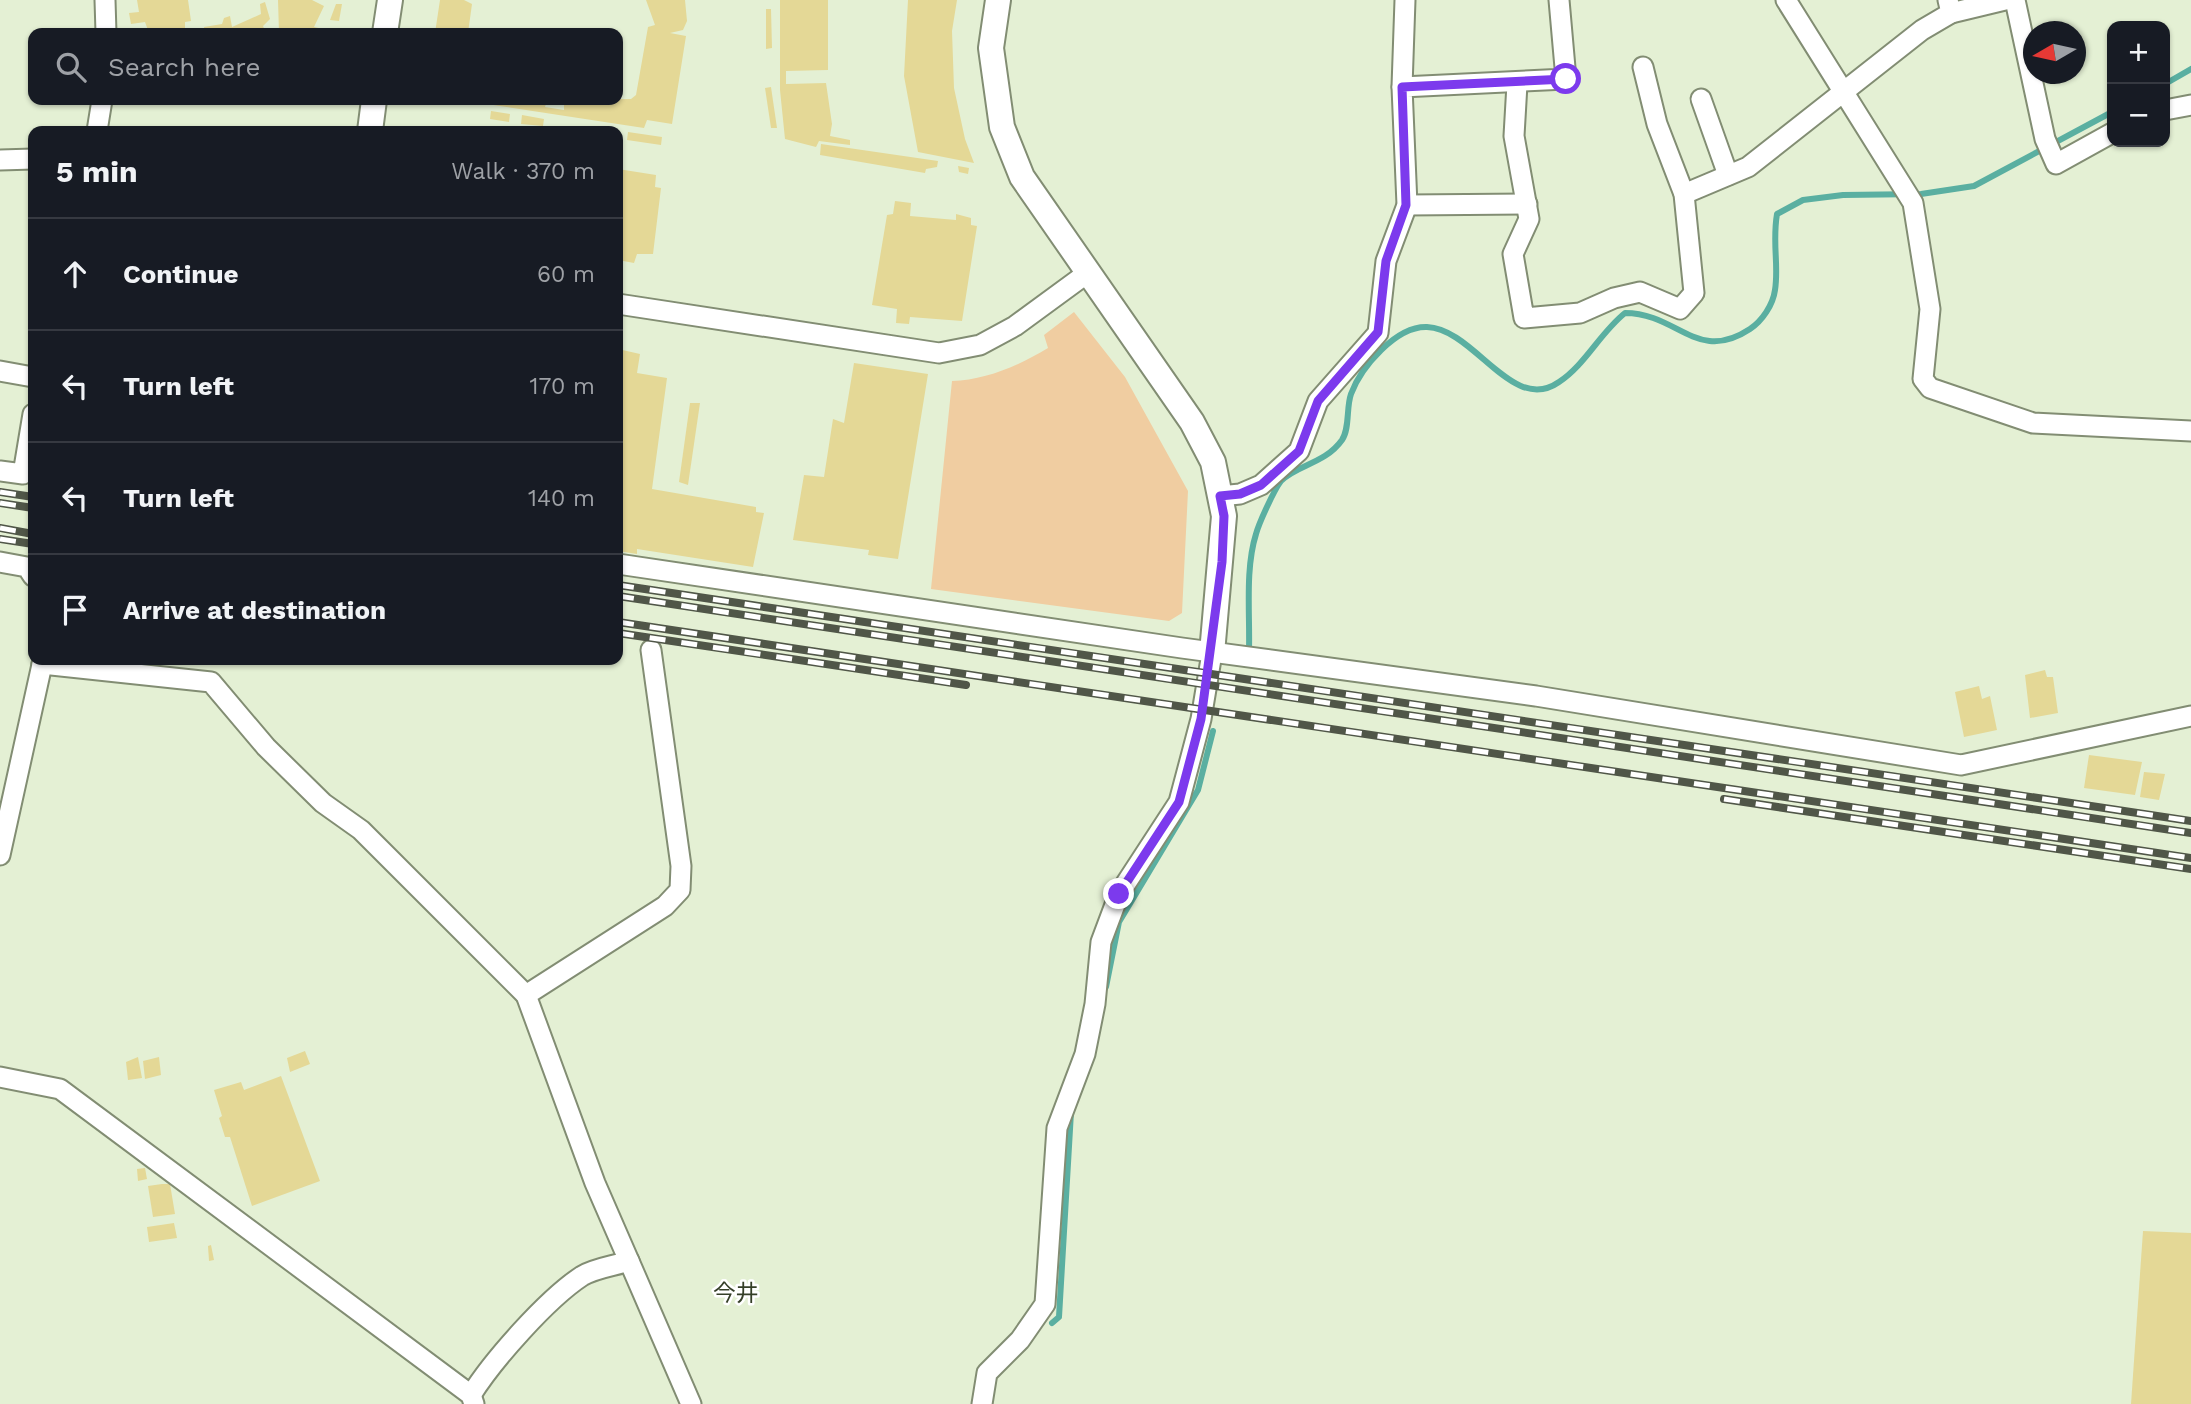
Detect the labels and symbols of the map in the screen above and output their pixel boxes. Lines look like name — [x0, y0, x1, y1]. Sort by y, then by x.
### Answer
north arrow — [2023, 21, 2086, 84]
route start — [1550, 63, 1581, 94]
route end — [1103, 878, 1134, 909]
district label: 今井 — [713, 1280, 759, 1307]

